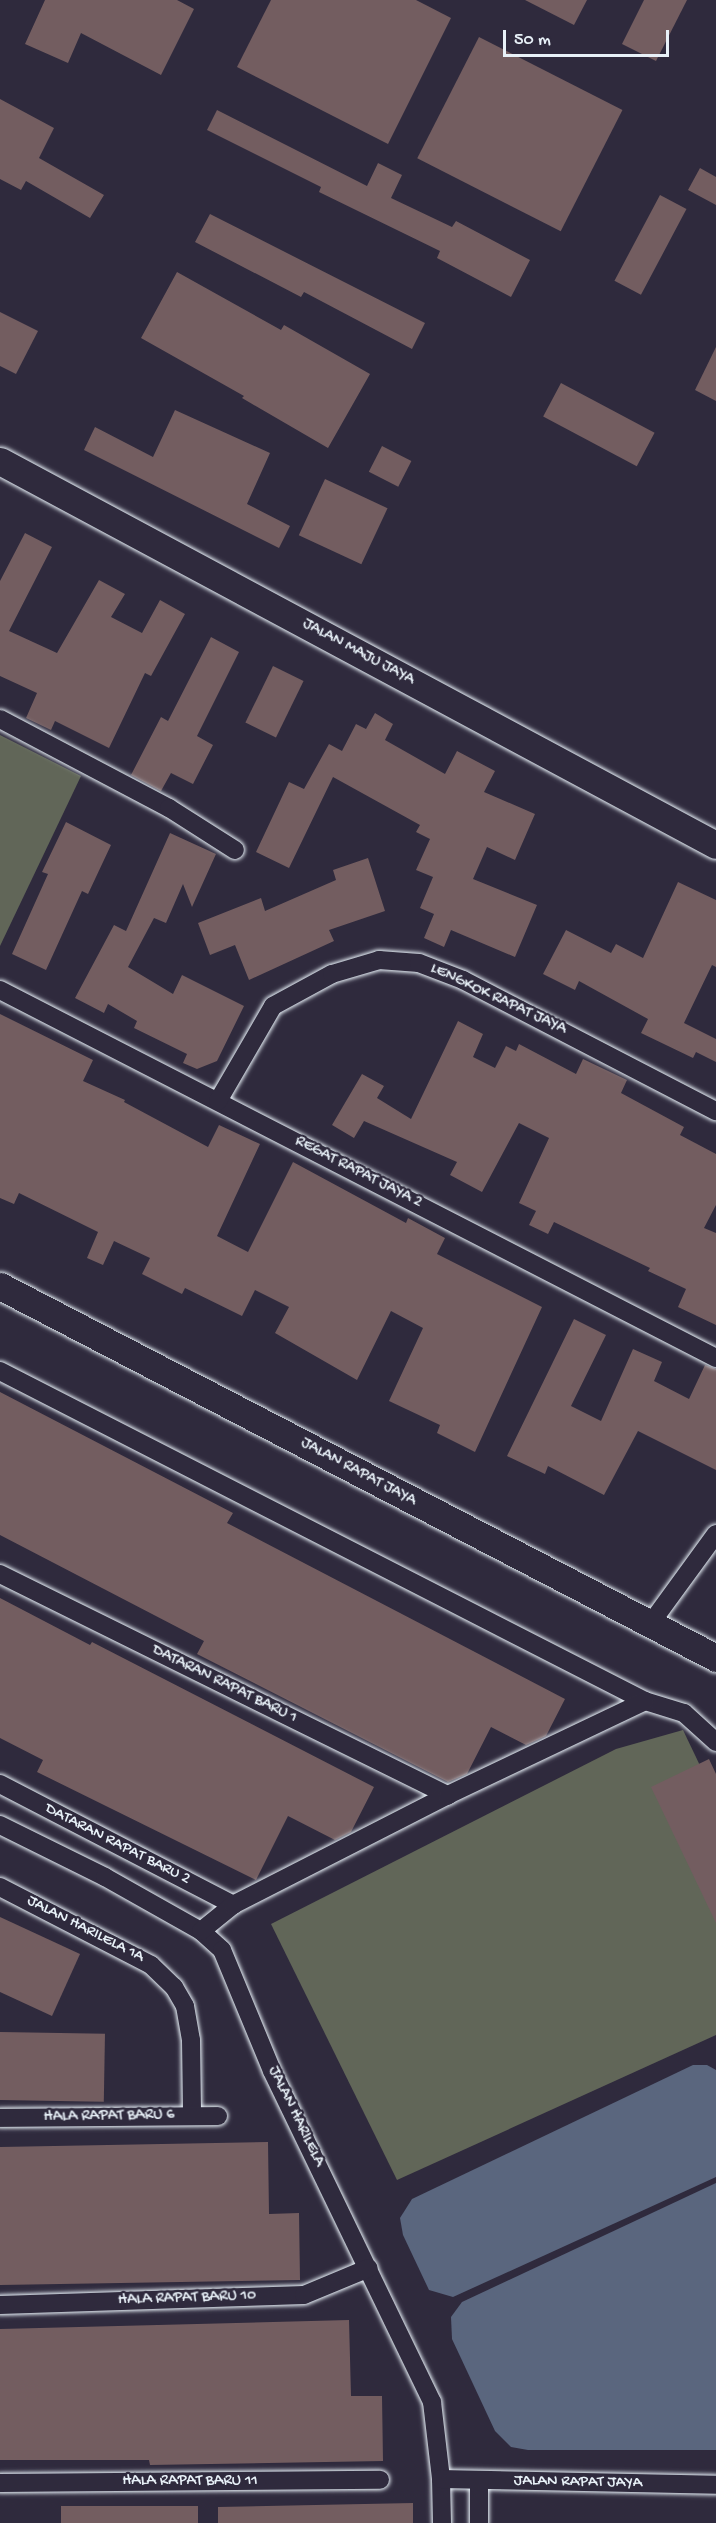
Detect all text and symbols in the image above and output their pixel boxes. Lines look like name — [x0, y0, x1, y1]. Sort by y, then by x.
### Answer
scale bar — [506, 18, 672, 56]
text: 50 m — [514, 30, 551, 51]
street label: JALAN MAJU JAYA — [299, 615, 417, 691]
street label: LENGKOK RAPAT JAYA — [427, 960, 569, 1040]
street label: REGAT RAPAT JAYA 2 — [291, 1133, 425, 1213]
street label: JALAN RAPAT JAYA — [297, 1434, 419, 1512]
street label: DATARAN RAPAT BARU 1 — [148, 1642, 300, 1728]
street label: DATARAN RAPAT BARU 2 — [41, 1800, 193, 1890]
street label: JALAN HARILELA 1A — [23, 1892, 147, 1968]
street label: JALAN HARILELA — [262, 2064, 328, 2170]
street label: HALA RAPAT BARU 6 — [43, 2106, 175, 2128]
street label: HALA RAPAT BARU 10 — [118, 2287, 256, 2311]
street label: HALA RAPAT BARU 11 — [122, 2472, 258, 2492]
street label: JALAN RAPAT JAYA — [514, 2472, 642, 2494]

